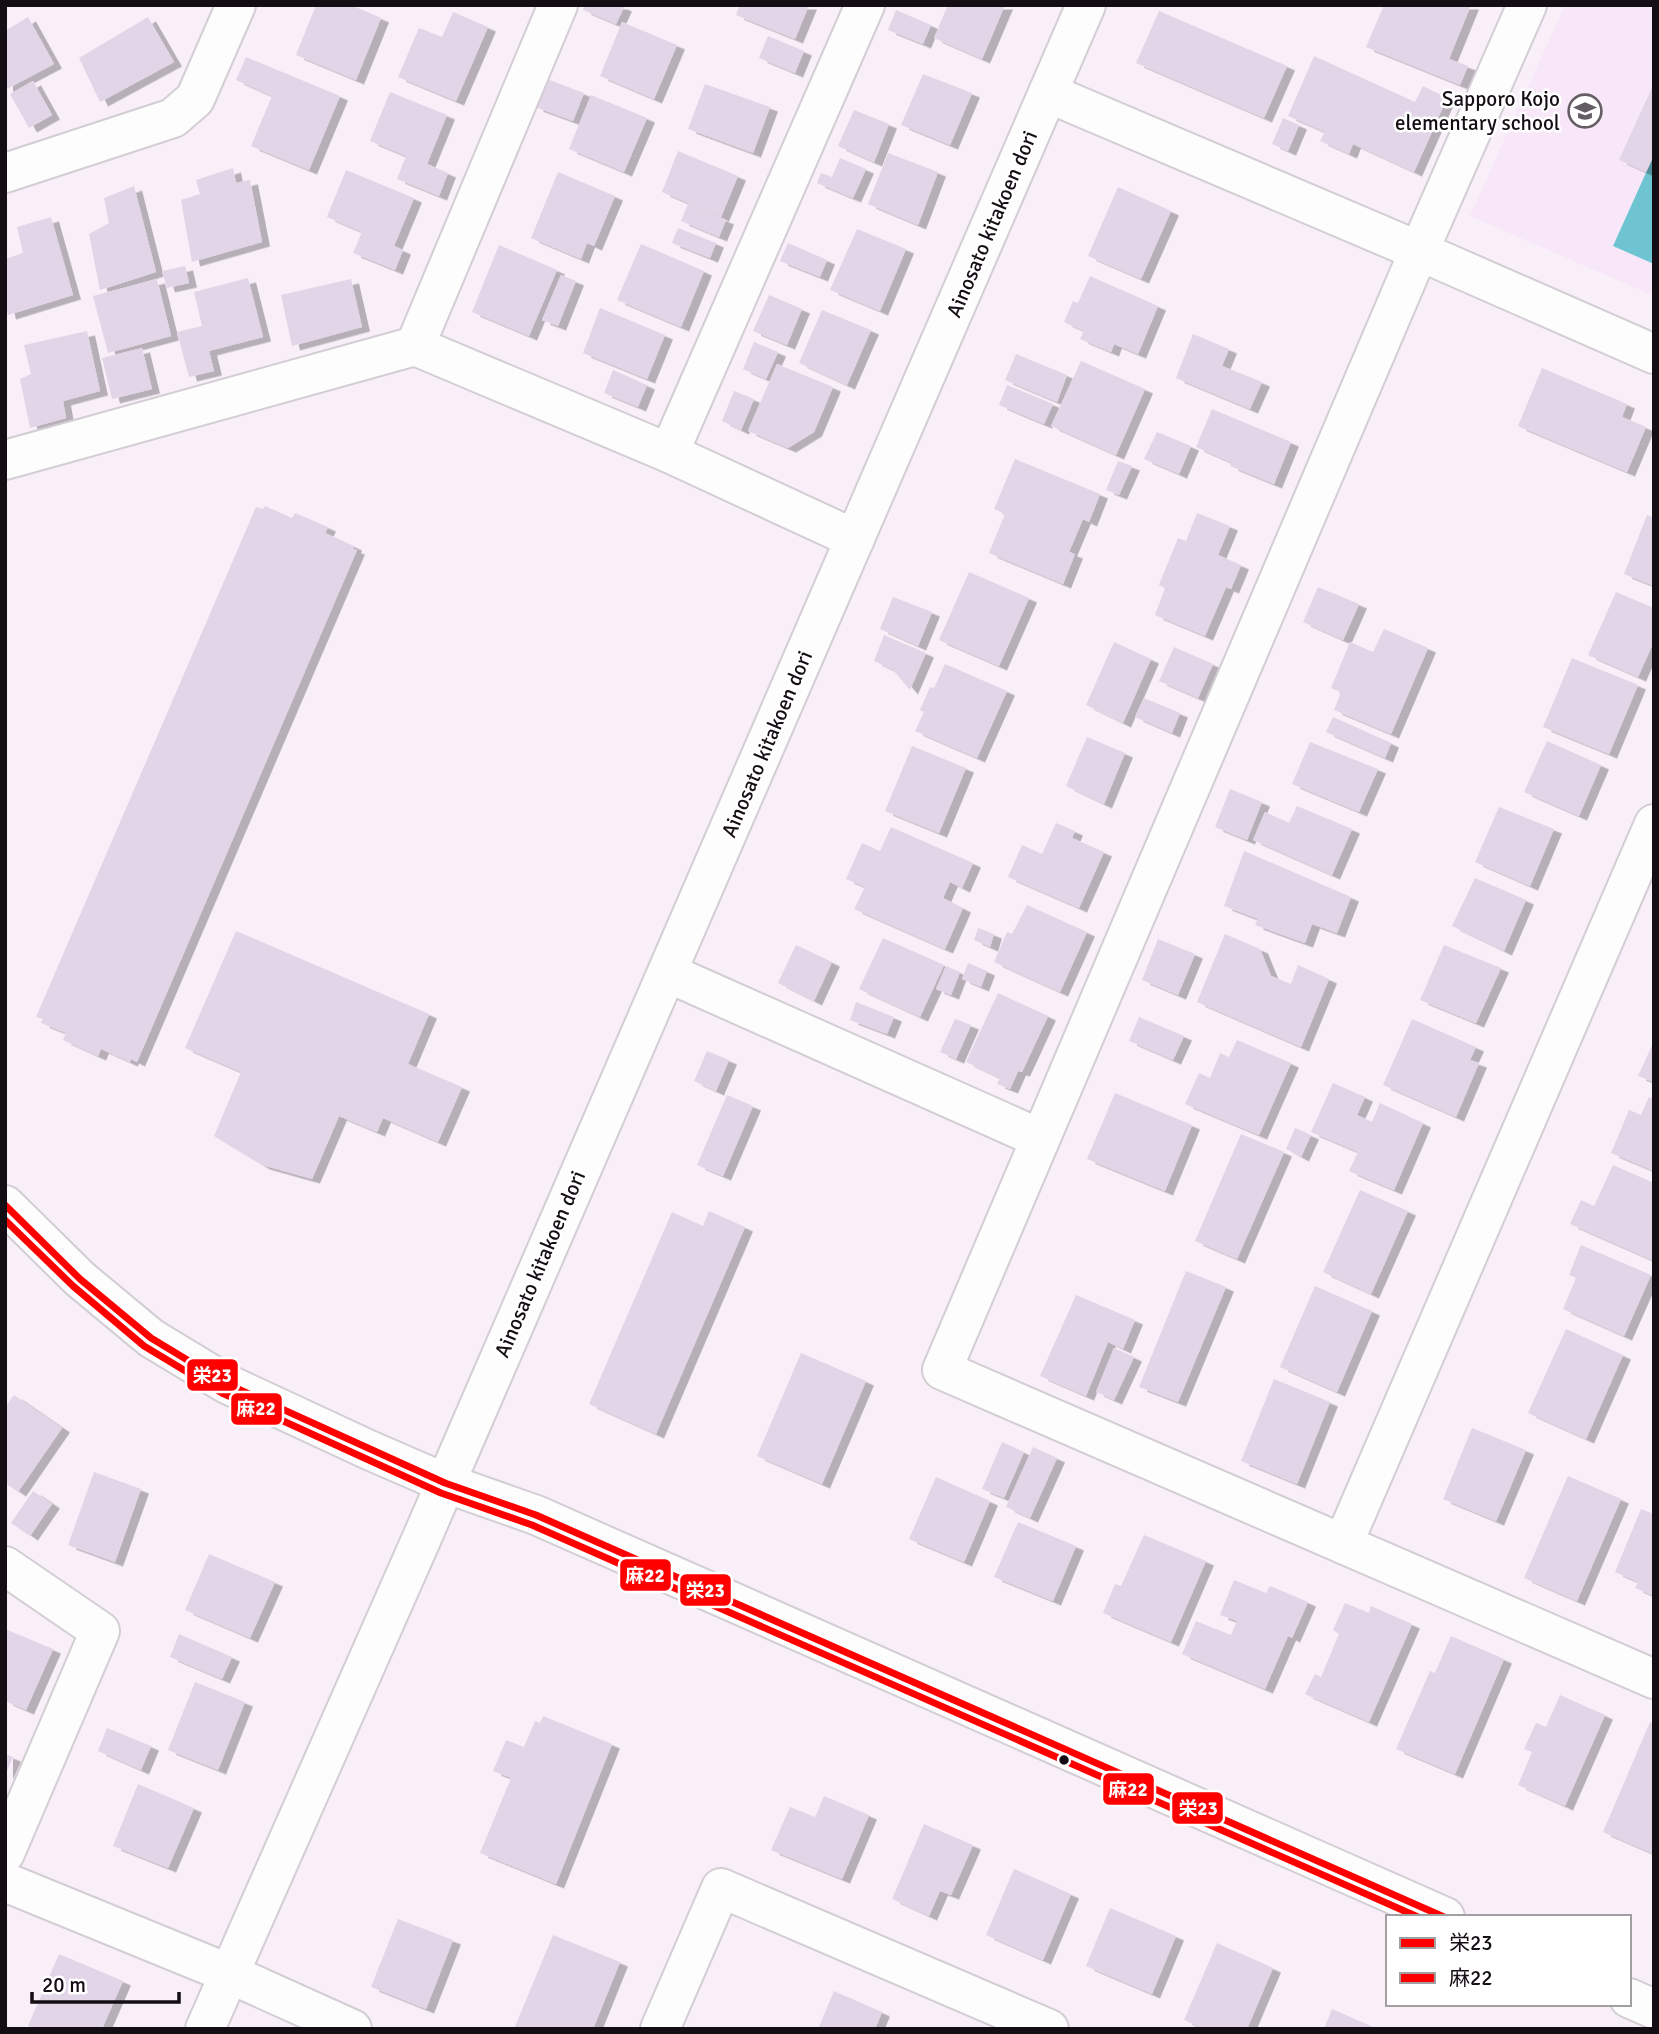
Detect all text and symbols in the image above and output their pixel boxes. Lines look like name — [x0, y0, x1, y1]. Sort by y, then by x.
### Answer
place label: Sapporo Kojo elementary school — [1395, 86, 1560, 136]
school or university icon: Sapporo Kojo elementary school — [1566, 92, 1604, 130]
street label: Ainosato kitakoen dori — [941, 127, 1043, 321]
street label: Ainosato kitakoen dori — [716, 647, 818, 841]
street label: Ainosato kitakoen dori — [489, 1167, 591, 1361]
line badge: 栄23 — [186, 1358, 239, 1392]
text: 栄23 — [192, 1364, 232, 1388]
line badge: 麻22 — [230, 1392, 283, 1426]
text: 麻22 — [236, 1397, 276, 1421]
line badge: 麻22 — [619, 1558, 672, 1592]
text: 麻22 — [625, 1564, 665, 1588]
line badge: 栄23 — [679, 1573, 732, 1607]
text: 栄23 — [685, 1579, 725, 1603]
unlabelled marker — [1057, 1753, 1071, 1767]
line badge: 麻22 — [1102, 1772, 1155, 1806]
text: 麻22 — [1108, 1778, 1148, 1802]
line badge: 栄23 — [1171, 1791, 1224, 1825]
text: 栄23 — [1178, 1797, 1218, 1821]
legend — [1386, 1915, 1631, 2006]
text: 栄23 — [1449, 1930, 1493, 1956]
scale bar — [32, 1960, 178, 2004]
text: 麻22 — [1449, 1965, 1493, 1991]
text: 20 m — [42, 1972, 86, 1998]

